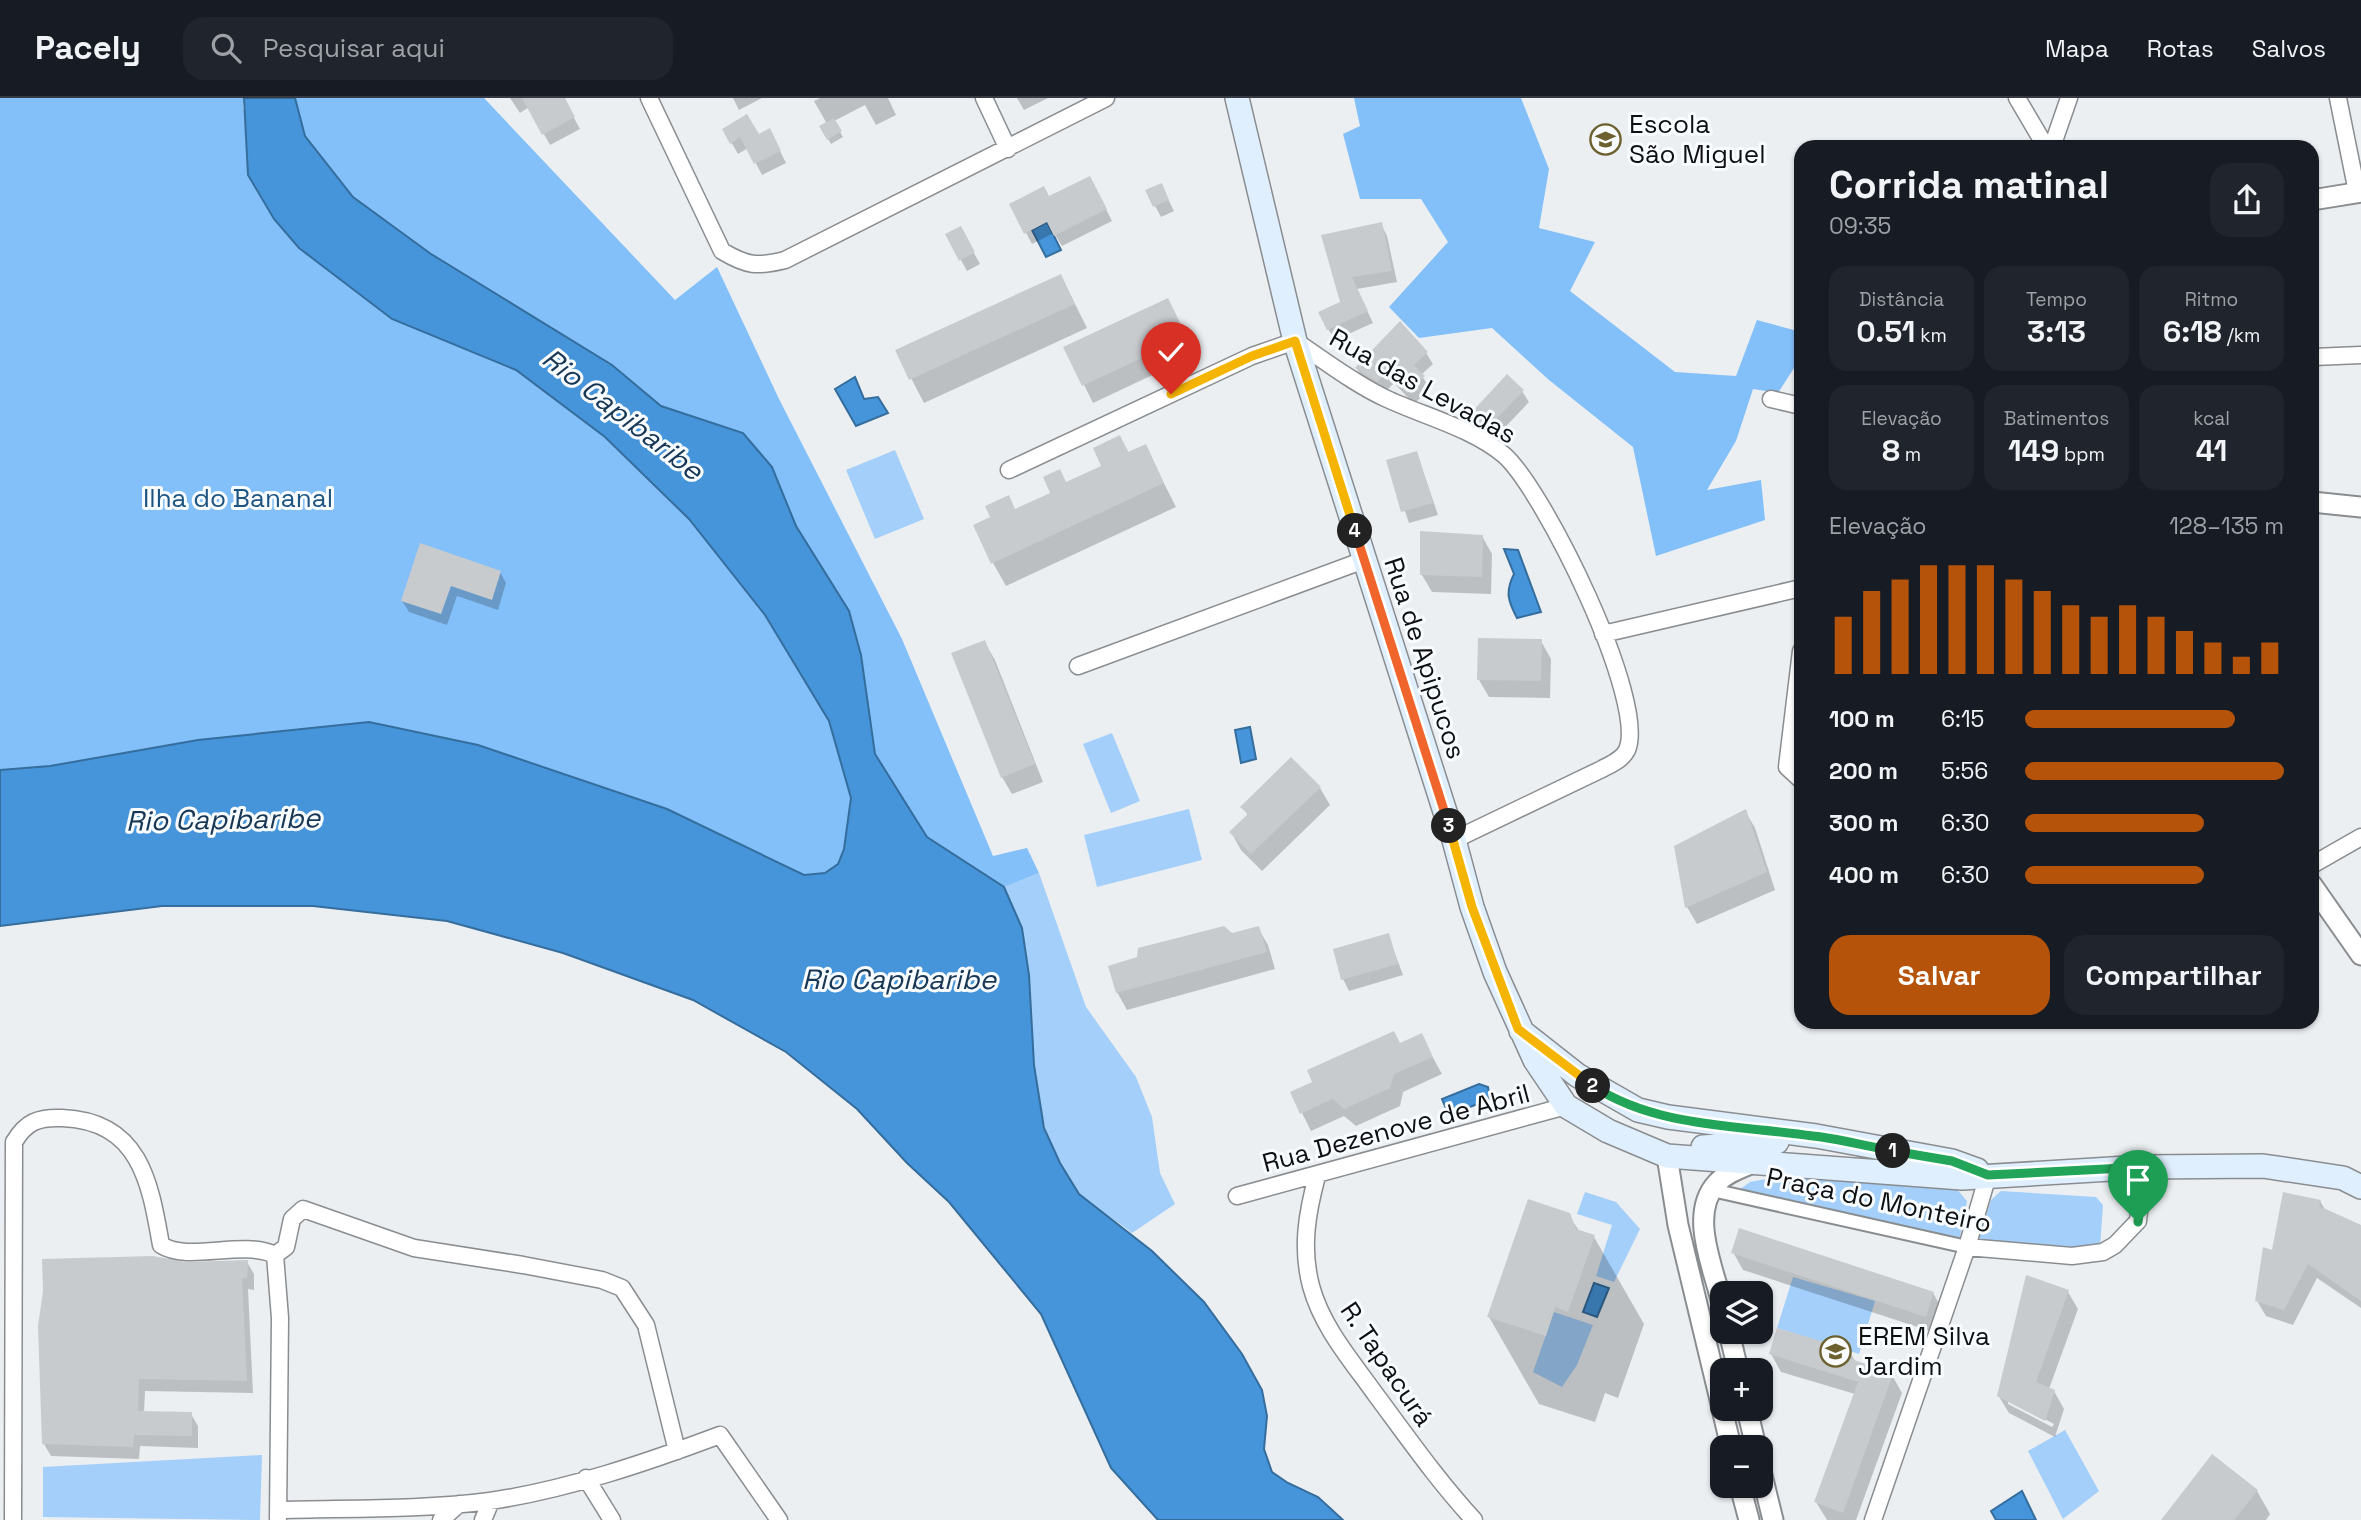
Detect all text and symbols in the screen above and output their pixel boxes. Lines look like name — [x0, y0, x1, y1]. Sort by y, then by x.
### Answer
search box — [183, 17, 673, 80]
text: Pacely — [35, 27, 141, 69]
icon: search — [207, 29, 245, 67]
text: Pesquisar aqui — [263, 31, 445, 65]
text: Mapa — [2045, 33, 2109, 64]
text: Rotas — [2147, 33, 2214, 64]
text: Salvos — [2252, 33, 2326, 64]
place label: Escola São Miguel — [1629, 107, 1766, 171]
school or university icon: Escola São Miguel — [1589, 122, 1623, 156]
text: Corrida matinal — [1829, 161, 2109, 209]
button: share — [2210, 163, 2284, 237]
text: 09:35 — [1829, 211, 1891, 241]
text: Distância — [1859, 287, 1944, 312]
text: Tempo — [2026, 287, 2087, 312]
text: Ritmo — [2185, 287, 2238, 312]
text: 0.51 — [1856, 312, 1915, 351]
text: 3:13 — [2027, 312, 2086, 351]
text: 6:18 — [2163, 312, 2222, 351]
street label: Rua das Levadas — [1324, 321, 1522, 451]
pin — [1141, 322, 1201, 394]
text: km — [1915, 323, 1947, 348]
text: /km — [2222, 323, 2260, 348]
icon: check — [1152, 333, 1190, 371]
water label: Rio Capibaribe — [535, 340, 712, 489]
text: Elevação — [1861, 406, 1942, 431]
text: Batimentos — [2004, 406, 2109, 431]
text: kcal — [2193, 406, 2230, 431]
text: 8 — [1882, 431, 1900, 470]
text: 149 — [2008, 431, 2059, 470]
text: 41 — [2196, 431, 2227, 470]
text: m — [1900, 442, 1921, 467]
text: bpm — [2059, 442, 2105, 467]
park label: Ilha do Bananal — [143, 481, 333, 515]
text: Elevação — [1829, 511, 1927, 541]
text: 128–135 m — [2169, 511, 2284, 541]
pin: 4 — [1338, 514, 1372, 548]
text: 4 — [1348, 518, 1361, 543]
street label: Rua de Apipucos — [1376, 553, 1474, 763]
text: 100 m — [1829, 704, 1895, 734]
text: 6:15 — [1941, 704, 1984, 734]
text: 200 m — [1829, 756, 1898, 786]
text: 5:56 — [1941, 756, 1988, 786]
water label: Rio Capibaribe — [126, 799, 322, 839]
pin: 3 — [1432, 808, 1466, 844]
text: 300 m — [1829, 808, 1898, 838]
text: 6:30 — [1941, 808, 1990, 838]
text: 3 — [1443, 813, 1454, 838]
text: 400 m — [1829, 860, 1899, 890]
text: 6:30 — [1941, 860, 1990, 890]
button: Salvar — [1829, 935, 2050, 1015]
button: Compartilhar — [2064, 935, 2284, 1015]
water label: Rio Capibaribe — [802, 961, 997, 997]
pin: 2 — [1576, 1068, 1610, 1104]
text: 2 — [1587, 1073, 1598, 1098]
street label: Rua Dezenove de Abril — [1258, 1076, 1534, 1180]
pin: 1 — [1876, 1134, 1910, 1168]
text: 1 — [1888, 1138, 1897, 1163]
pin — [2108, 1150, 2168, 1222]
street label: Praça do Monteiro — [1763, 1160, 1995, 1240]
icon: arrive — [2119, 1161, 2157, 1199]
map controls — [1710, 1281, 1773, 1498]
button: layers — [1710, 1281, 1773, 1344]
street label: R. Tapacurá — [1333, 1295, 1441, 1433]
place label: EREM Silva Jardim — [1858, 1319, 1990, 1383]
school or university icon: EREM Silva Jardim — [1818, 1334, 1852, 1368]
button: + — [1710, 1358, 1773, 1421]
button: − — [1710, 1435, 1773, 1498]

